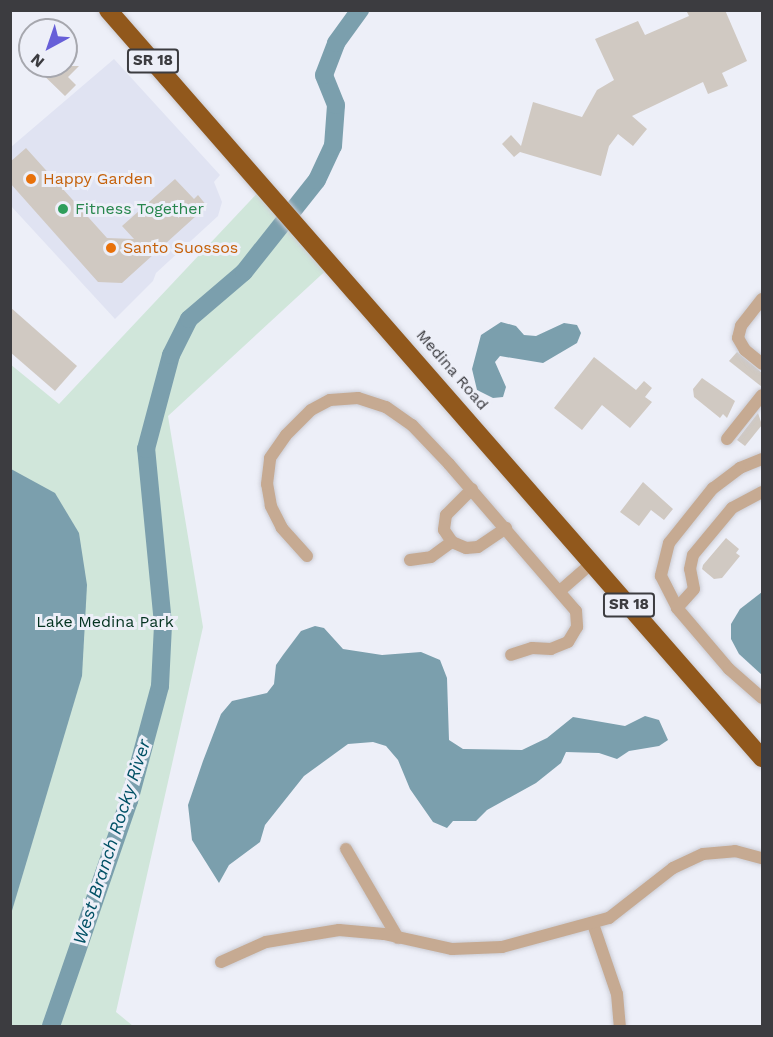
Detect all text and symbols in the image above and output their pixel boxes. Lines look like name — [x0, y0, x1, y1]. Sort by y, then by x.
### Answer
north arrow — [18, 18, 78, 78]
road number: SR 18 — [126, 49, 180, 73]
text: N — [27, 50, 48, 72]
place label: Happy Garden — [43, 169, 153, 189]
marker: Happy Garden — [24, 172, 38, 186]
place label: Fitness Together — [75, 199, 205, 219]
marker: Fitness Together — [56, 202, 70, 216]
place label: Santo Suossos — [123, 238, 238, 258]
marker: Santo Suossos — [104, 241, 118, 255]
street label: Medina Road — [412, 326, 492, 414]
road number: SR 18 — [602, 593, 656, 617]
park label: Lake Medina Park — [36, 612, 174, 632]
water label: West Branch Rocky River — [69, 737, 155, 947]

